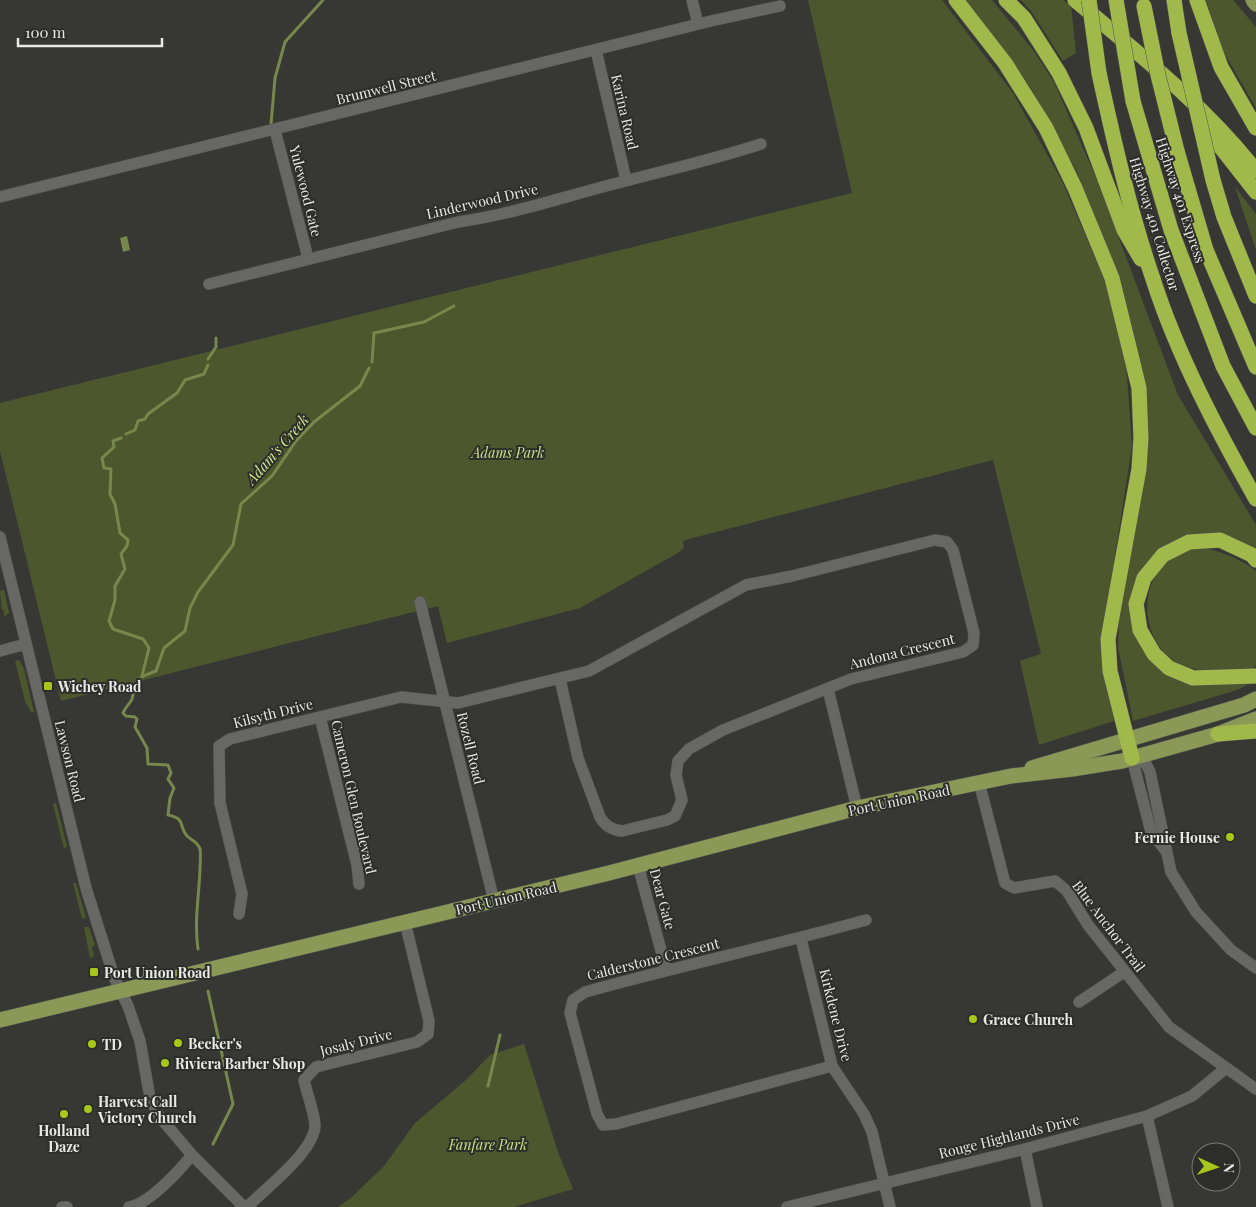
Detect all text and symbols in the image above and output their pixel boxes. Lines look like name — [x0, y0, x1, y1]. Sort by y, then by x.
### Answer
scale bar — [18, 15, 161, 47]
text: 100 m — [25, 22, 66, 42]
street label: Brumwell Street — [334, 65, 439, 109]
street label: Karina Road — [607, 72, 643, 152]
street label: Highway 401 Express — [1152, 135, 1210, 265]
street label: Yulewood Gate — [285, 142, 327, 239]
street label: Highway 401 Collector — [1126, 155, 1185, 294]
street label: Linderwood Drive — [424, 179, 540, 223]
water label: Adam's Creek — [240, 410, 313, 490]
park label: Adams Park — [470, 443, 544, 462]
street label: Andona Crescent — [846, 628, 958, 673]
place label: Wichey Road — [57, 677, 142, 696]
marker: Wichey Road — [42, 680, 54, 692]
street label: Kilsyth Drive — [231, 694, 315, 732]
street label: Rozell Road — [453, 710, 489, 786]
street label: Lawson Road — [51, 718, 89, 804]
street label: Cameron Glen Boulevard — [327, 718, 381, 876]
street label: Port Union Road — [846, 780, 952, 820]
place label: Fernie House — [1134, 828, 1220, 847]
marker: Fernie House — [1224, 831, 1236, 843]
street label: Dear Gate — [646, 866, 680, 932]
street label: Blue Anchor Trail — [1068, 876, 1150, 976]
street label: Port Union Road — [454, 877, 558, 919]
street label: Calderstone Crescent — [585, 933, 722, 985]
place label: Port Union Road — [104, 963, 211, 982]
marker: Port Union Road — [88, 966, 100, 978]
street label: Kirkdene Drive — [815, 967, 857, 1063]
place label: Grace Church — [983, 1010, 1073, 1029]
marker: Grace Church — [967, 1013, 979, 1025]
street label: Josaly Drive — [317, 1024, 394, 1060]
place label: Becker's — [188, 1034, 242, 1053]
place label: TD — [102, 1035, 122, 1054]
marker: Becker's — [172, 1037, 184, 1049]
marker: TD — [86, 1038, 98, 1050]
place label: Riviera Barber Shop — [175, 1054, 305, 1073]
marker: Riviera Barber Shop — [159, 1057, 171, 1069]
place label: Harvest Call Victory Church — [97, 1092, 197, 1127]
marker: Harvest Call Victory Church — [82, 1103, 94, 1115]
marker: Holland Daze — [58, 1108, 70, 1120]
street label: Rouge Highlands Drive — [937, 1109, 1081, 1163]
place label: Holland Daze — [38, 1121, 90, 1156]
park label: Fanfare Park — [448, 1135, 527, 1154]
north arrow — [1191, 1142, 1241, 1192]
text: N — [1220, 1162, 1239, 1173]

